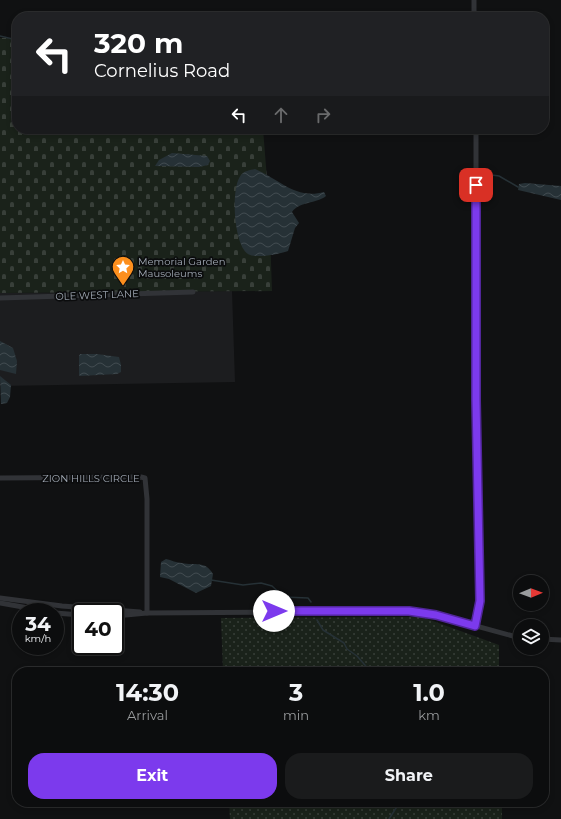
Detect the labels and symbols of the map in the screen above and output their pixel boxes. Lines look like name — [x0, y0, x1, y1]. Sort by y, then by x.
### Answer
pin — [459, 168, 493, 202]
place icon: Memorial Garden Mausoleums — [110, 254, 136, 287]
place label: Memorial Garden Mausoleums — [138, 255, 225, 280]
street label: OLE WEST LANE — [55, 287, 139, 303]
street label: ZION HILLS CIRCLE — [42, 472, 140, 485]
north arrow — [513, 575, 549, 611]
position arrow — [253, 590, 295, 632]
speed limit sign: 40 — [72, 603, 124, 655]

